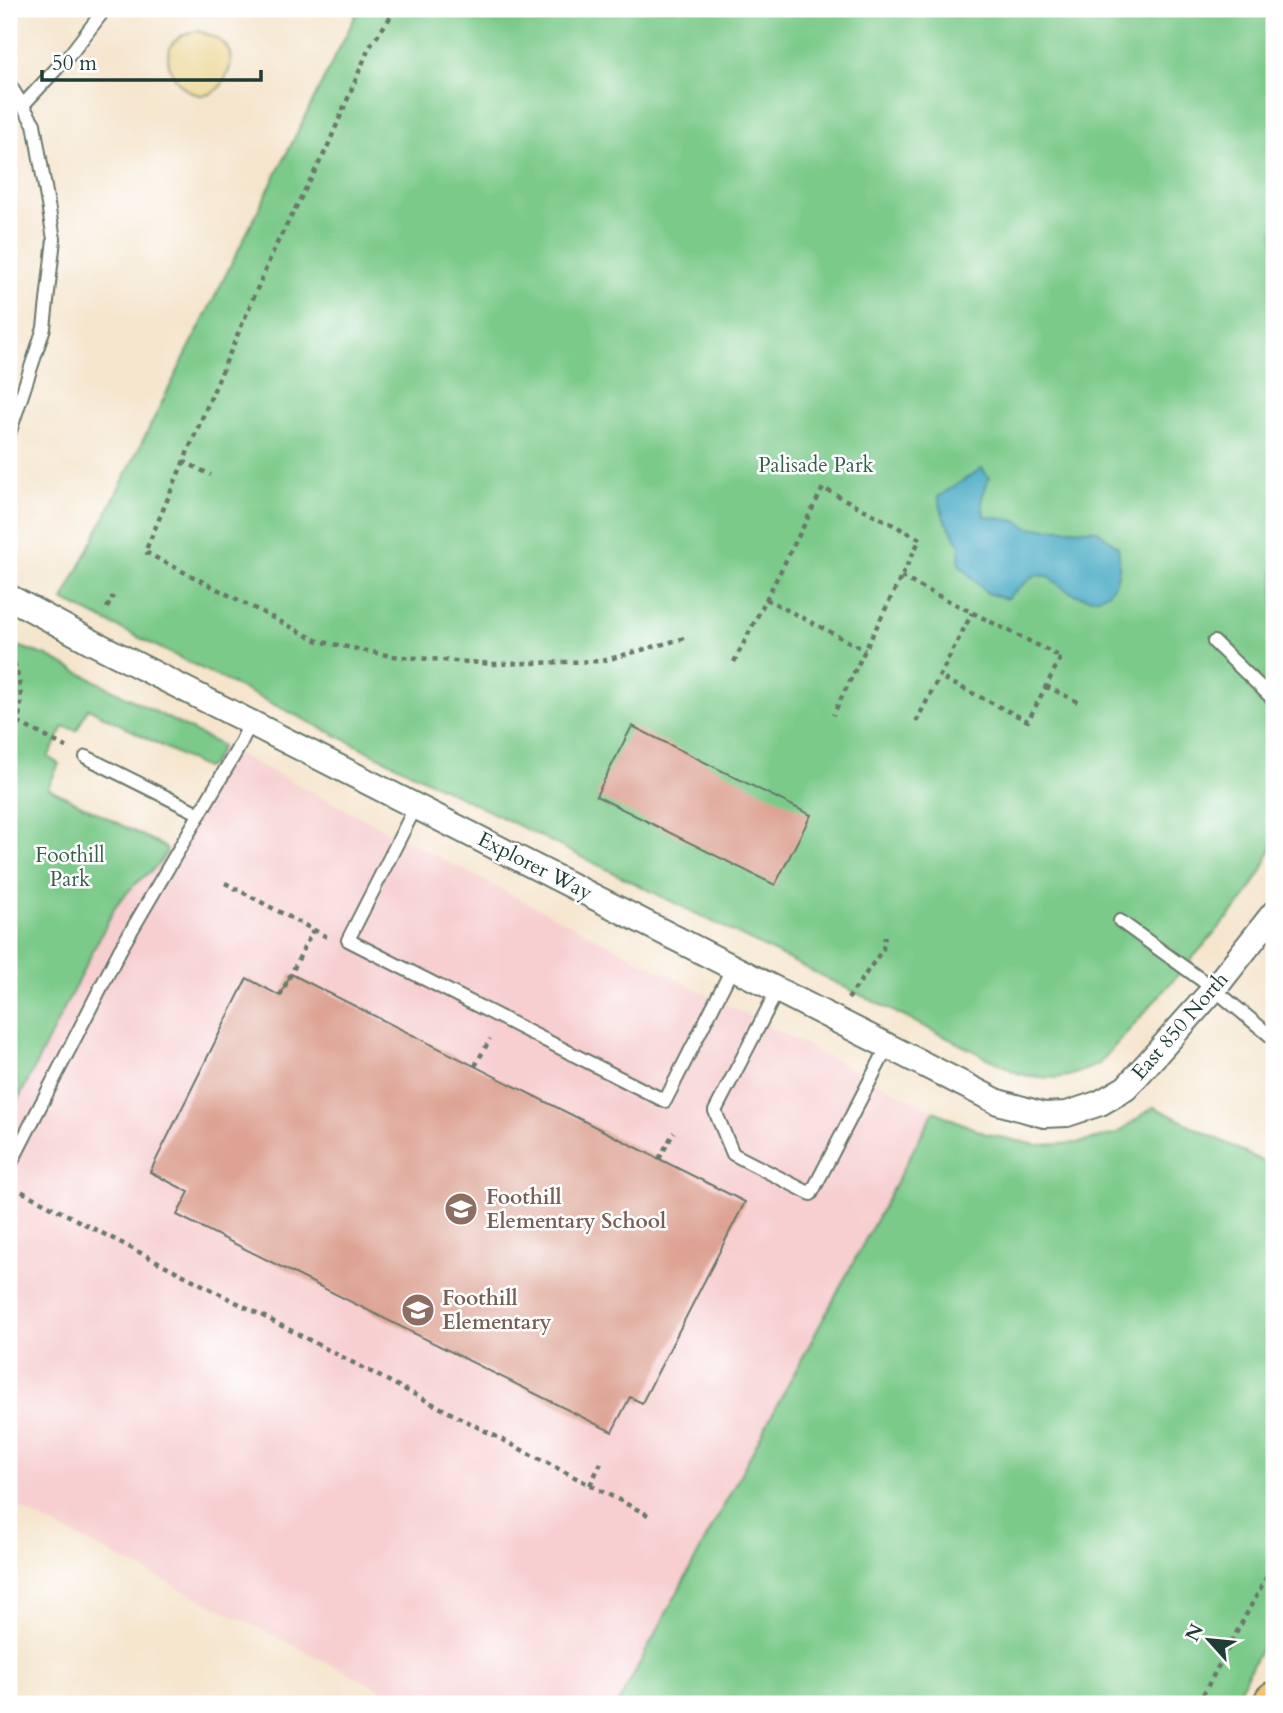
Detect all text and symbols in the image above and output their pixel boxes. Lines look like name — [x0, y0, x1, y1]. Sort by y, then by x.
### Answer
scale bar — [42, 38, 261, 82]
text: 50 m — [52, 49, 97, 78]
park label: Palisade Park — [758, 451, 875, 480]
street label: Explorer Way — [473, 825, 597, 907]
park label: Foothill Park — [35, 841, 105, 894]
street label: East 850 North — [1125, 965, 1235, 1086]
place label: Foothill Elementary School — [486, 1183, 666, 1236]
school or university icon: Foothill Elementary School — [442, 1190, 480, 1228]
place label: Foothill Elementary — [442, 1284, 552, 1337]
school or university icon: Foothill Elementary — [399, 1291, 437, 1329]
north arrow — [1174, 1604, 1244, 1674]
text: N — [1179, 1619, 1210, 1646]

